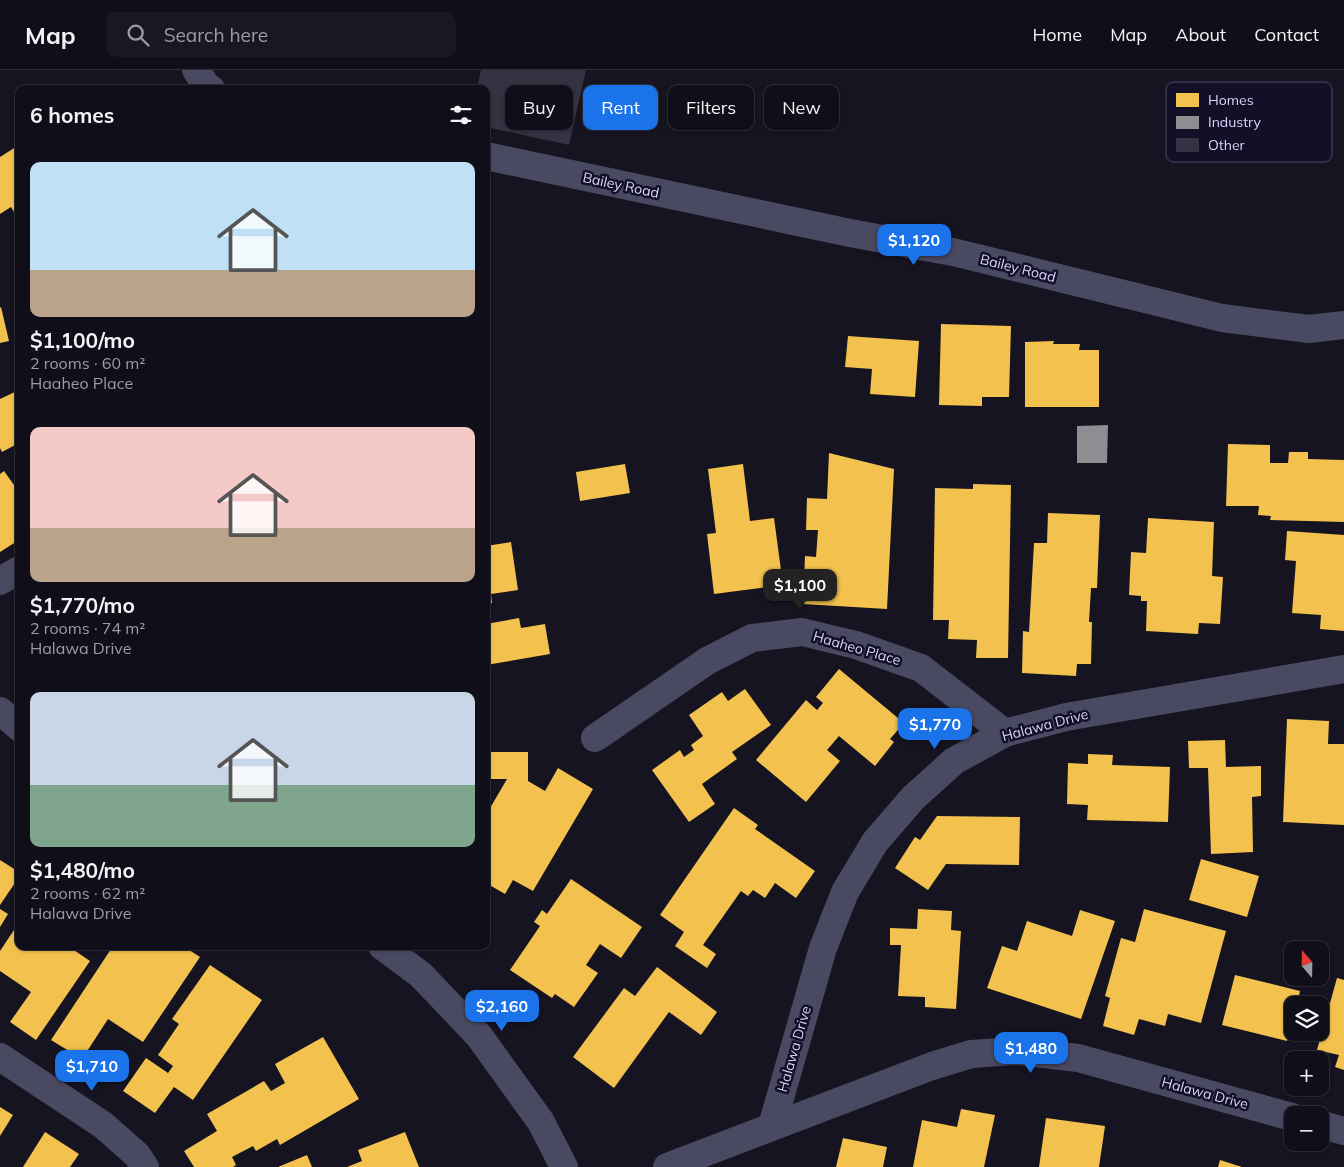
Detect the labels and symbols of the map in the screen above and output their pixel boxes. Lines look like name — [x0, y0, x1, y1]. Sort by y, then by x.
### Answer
legend — [1166, 82, 1332, 162]
text: Homes — [1208, 91, 1254, 109]
text: Industry — [1208, 113, 1262, 131]
text: Other — [1208, 136, 1246, 154]
street label: Bailey Road — [581, 168, 661, 202]
pin: $1,120 — [873, 224, 955, 266]
street label: Bailey Road — [978, 250, 1058, 286]
pin: $1,100 — [759, 568, 841, 611]
street label: Haaheo Place — [811, 627, 903, 669]
street label: Halawa Drive — [1000, 705, 1090, 745]
pin: $1,770 — [894, 708, 976, 750]
north arrow — [1284, 941, 1329, 986]
pin: $2,160 — [461, 990, 543, 1032]
street label: Halawa Drive — [773, 1004, 815, 1094]
pin: $1,480 — [990, 1032, 1072, 1074]
pin: $1,710 — [51, 1050, 133, 1092]
street label: Halawa Drive — [1160, 1073, 1250, 1113]

